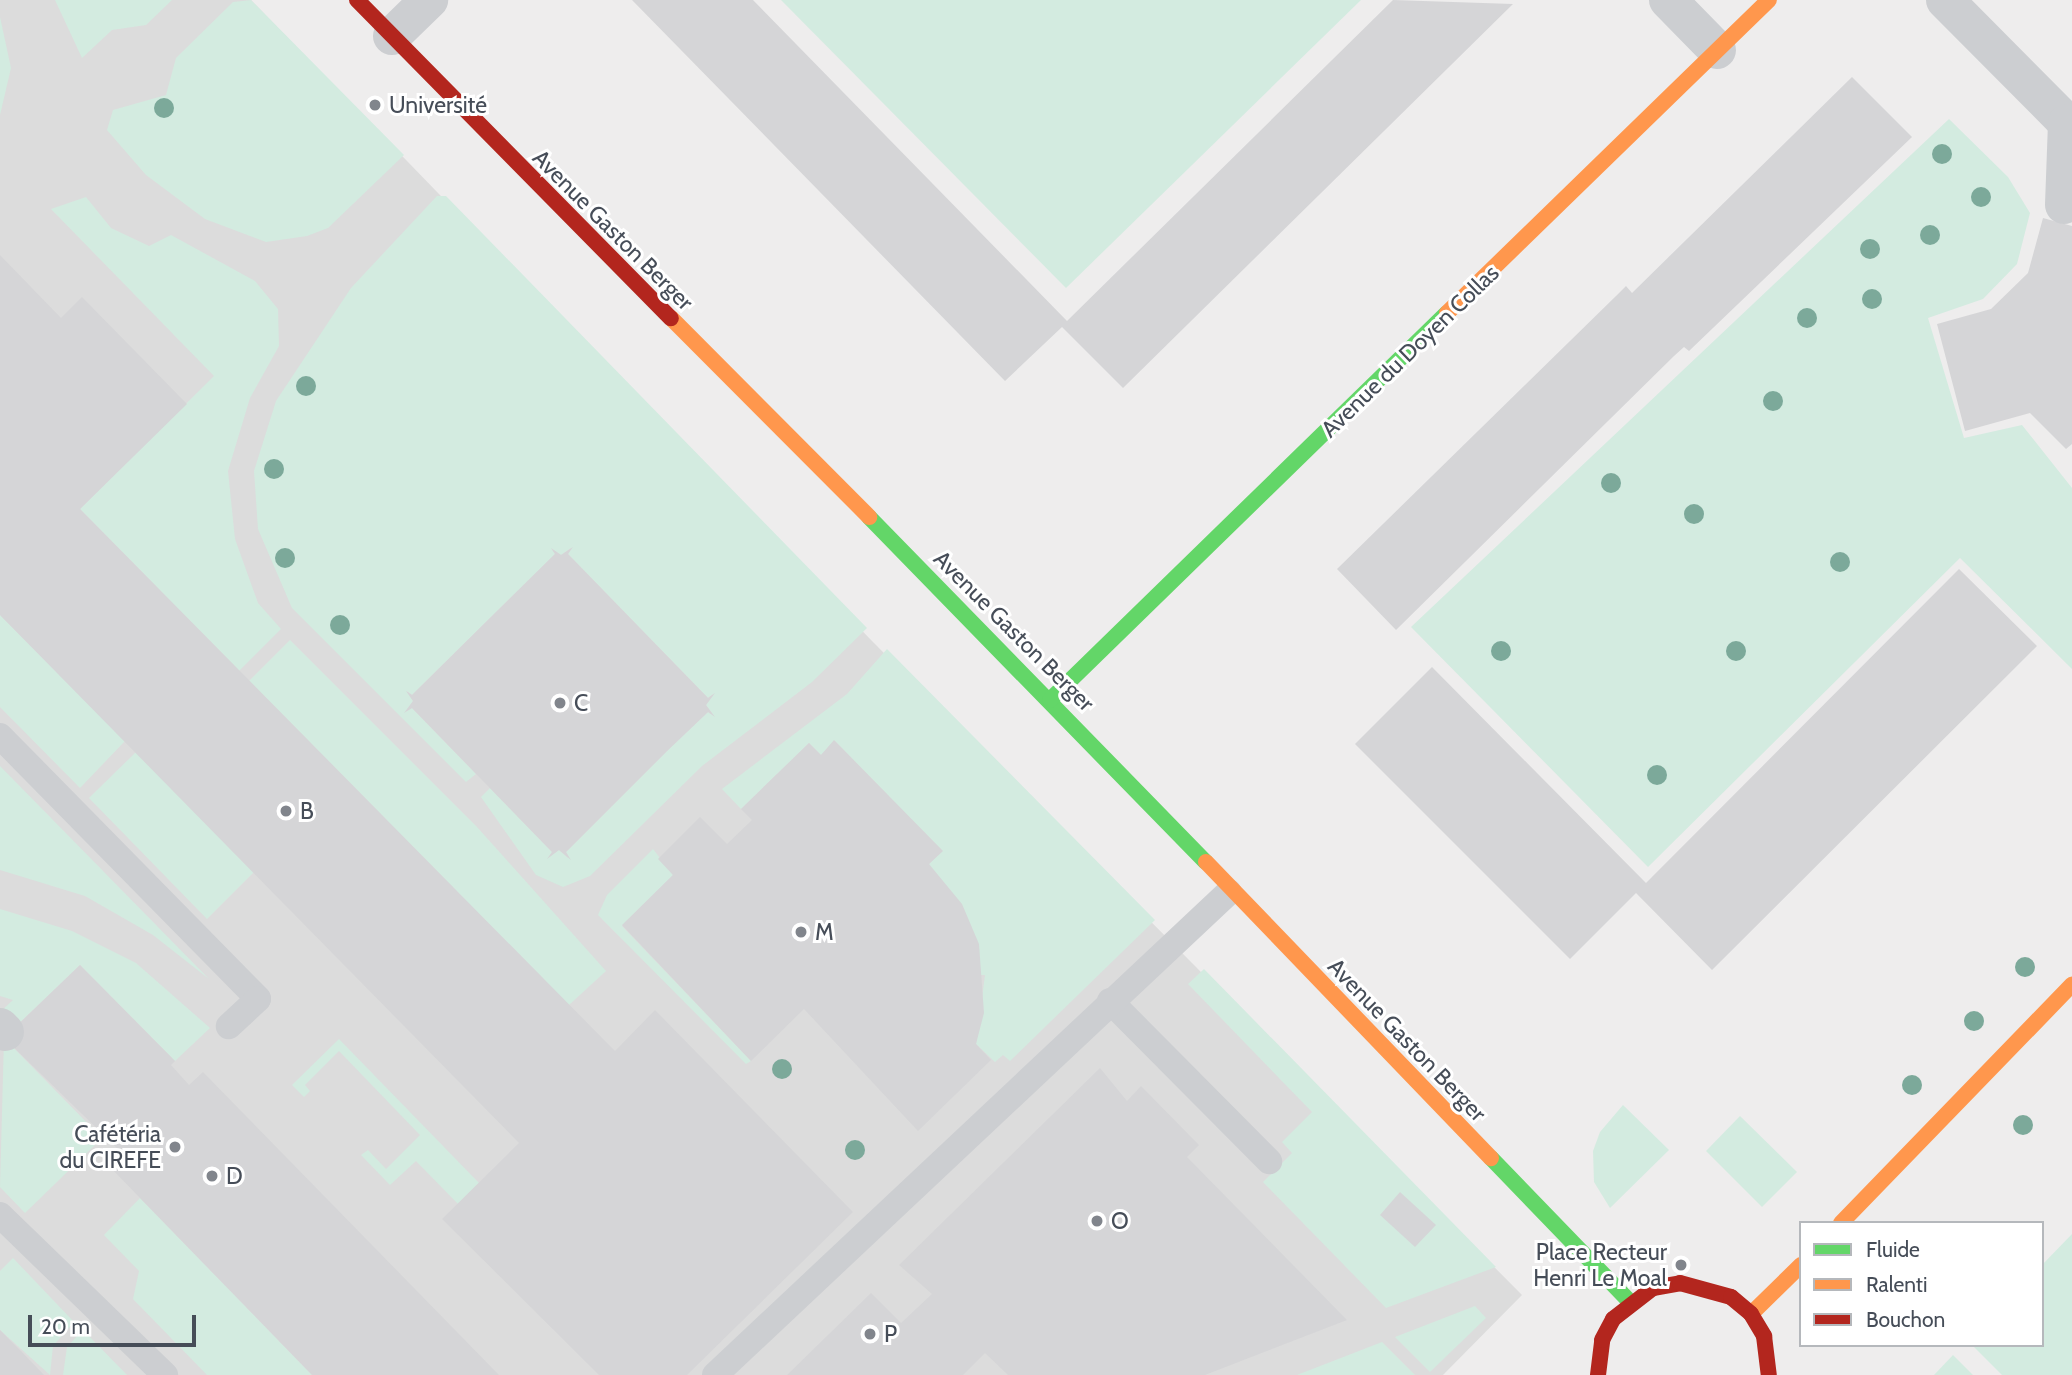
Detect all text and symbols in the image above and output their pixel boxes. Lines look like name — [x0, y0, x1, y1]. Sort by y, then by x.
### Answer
place label: Université — [389, 91, 487, 119]
marker: Université — [367, 97, 383, 113]
street label: Avenue Gaston Berger — [527, 144, 699, 316]
street label: Avenue du Doyen Collas — [1315, 259, 1505, 443]
street label: Avenue Gaston Berger — [928, 545, 1100, 717]
place label: C — [574, 689, 588, 717]
marker: C — [552, 695, 568, 711]
place label: B — [300, 797, 314, 825]
marker: B — [278, 803, 294, 819]
place label: M — [815, 918, 834, 946]
marker: M — [793, 924, 809, 940]
street label: Avenue Gaston Berger — [1322, 953, 1492, 1127]
place label: Cafétéria du CIREFE — [60, 1120, 161, 1174]
marker: Cafétéria du CIREFE — [167, 1139, 183, 1155]
place label: D — [226, 1162, 243, 1190]
marker: D — [204, 1168, 220, 1184]
place label: O — [1111, 1207, 1129, 1235]
marker: O — [1089, 1213, 1105, 1229]
legend — [1799, 1221, 2044, 1347]
text: Fluide — [1866, 1237, 1920, 1262]
place label: Place Recteur Henri Le Moal — [1533, 1238, 1667, 1292]
marker: Place Recteur Henri Le Moal — [1673, 1257, 1689, 1273]
text: Ralenti — [1866, 1272, 1927, 1297]
scale bar — [32, 1302, 200, 1346]
text: Bouchon — [1866, 1307, 1945, 1332]
text: 20 m — [41, 1314, 90, 1339]
place label: P — [884, 1320, 897, 1348]
marker: P — [862, 1326, 878, 1342]

